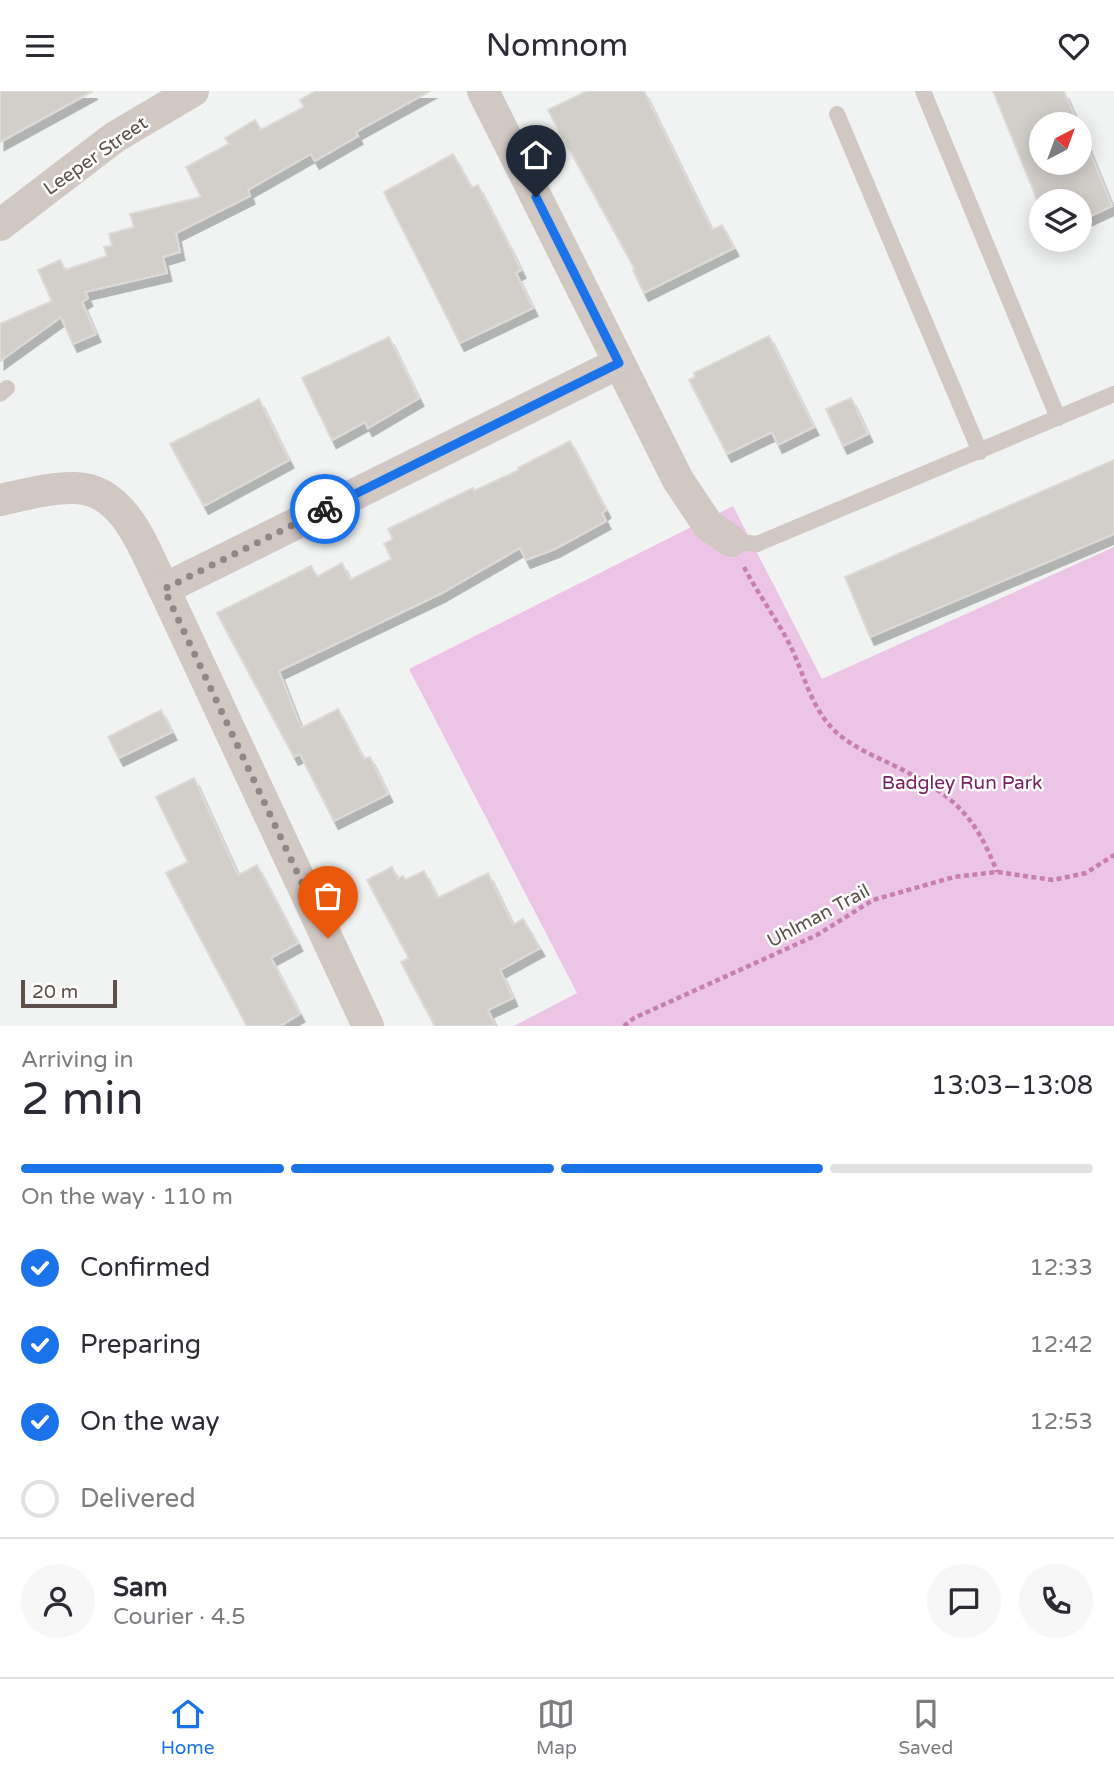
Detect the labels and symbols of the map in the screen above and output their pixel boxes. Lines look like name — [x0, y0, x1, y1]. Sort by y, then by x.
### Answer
street label: Leeper Street — [39, 112, 152, 200]
north arrow — [1029, 112, 1092, 175]
pin — [506, 125, 566, 197]
courier — [290, 474, 360, 544]
park label: Badgley Run Park — [882, 772, 1042, 794]
pin — [298, 866, 358, 938]
street label: Uhlman Trail — [763, 880, 873, 952]
scale bar — [21, 977, 117, 1009]

